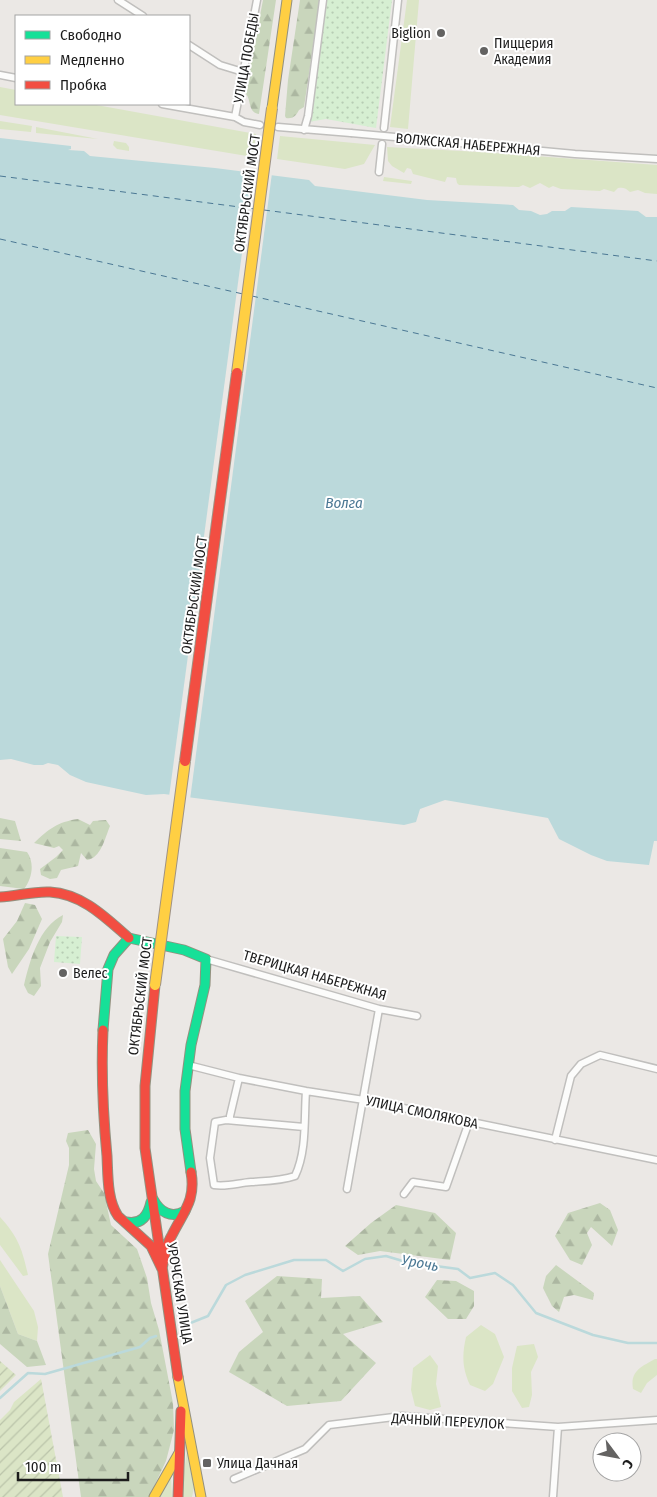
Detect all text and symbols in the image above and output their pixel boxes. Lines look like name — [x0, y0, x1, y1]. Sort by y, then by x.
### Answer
street label: УЛИЦА ПОБЕДЫ — [230, 11, 263, 106]
legend — [15, 15, 190, 105]
place label: Biglion — [391, 25, 431, 42]
text: Свободно — [60, 26, 122, 44]
marker: Biglion — [435, 27, 447, 39]
place label: Пиццерия Академия — [494, 35, 553, 68]
marker: Пиццерия Академия — [478, 45, 490, 57]
text: Медленно — [60, 51, 125, 69]
text: Пробка — [60, 76, 107, 94]
street label: ВОЛЖСКАЯ НАБЕРЕЖНАЯ — [395, 130, 541, 159]
street label: ОКТЯБРЬСКИЙ МОСТ — [231, 132, 264, 253]
water label: Волга — [325, 494, 363, 512]
street label: ОКТЯБРЬСКИЙ МОСТ — [178, 534, 211, 655]
street label: ОКТЯБРЬСКИЙ МОСТ — [125, 935, 156, 1056]
street label: ТВЕРИЦКАЯ НАБЕРЕЖНАЯ — [241, 947, 389, 1004]
place label: Велес — [73, 965, 108, 982]
marker: Велес — [57, 967, 69, 979]
street label: УЛИЦА СМОЛЯКОВА — [363, 1092, 480, 1133]
street label: УРОЧСКАЯ УЛИЦА — [163, 1240, 196, 1346]
water label: Урочь — [400, 1251, 440, 1275]
street label: ДАЧНЫЙ ПЕРЕУЛОК — [390, 1410, 505, 1433]
north arrow — [592, 1432, 642, 1482]
scale bar — [18, 1450, 128, 1482]
place label: Улица Дачная — [216, 1455, 298, 1472]
text: С — [618, 1456, 637, 1472]
marker: Улица Дачная — [201, 1457, 213, 1469]
text: 100 m — [25, 1458, 62, 1476]

